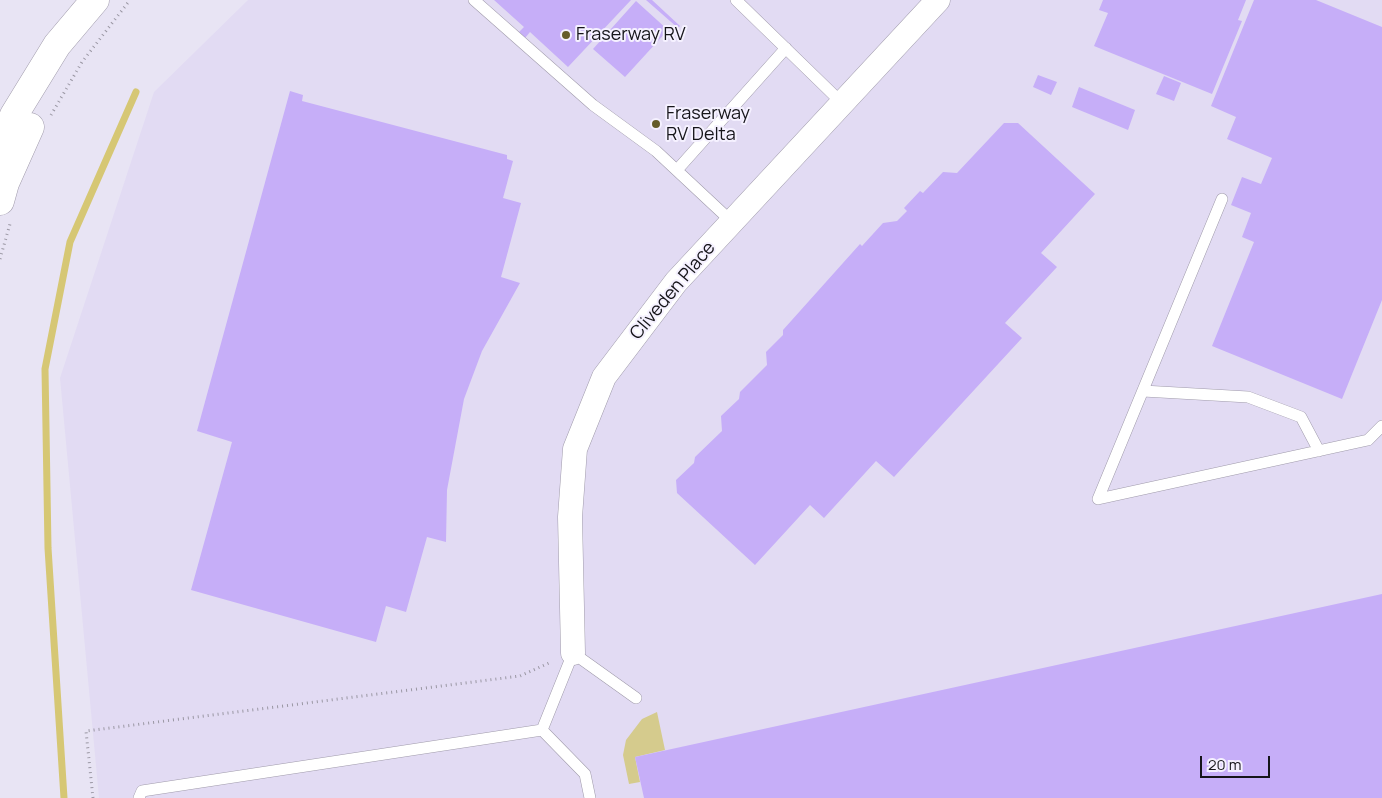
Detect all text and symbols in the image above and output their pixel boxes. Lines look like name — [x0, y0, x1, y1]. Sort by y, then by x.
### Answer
place label: Fraserway RV — [576, 24, 686, 46]
marker: Fraserway RV — [560, 29, 572, 41]
place label: Fraserway RV Delta — [666, 103, 750, 146]
marker: Fraserway RV Delta — [650, 118, 662, 130]
street label: Cliveden Place — [626, 238, 720, 344]
scale bar — [1202, 746, 1272, 778]
text: 20 m — [1208, 754, 1241, 775]

